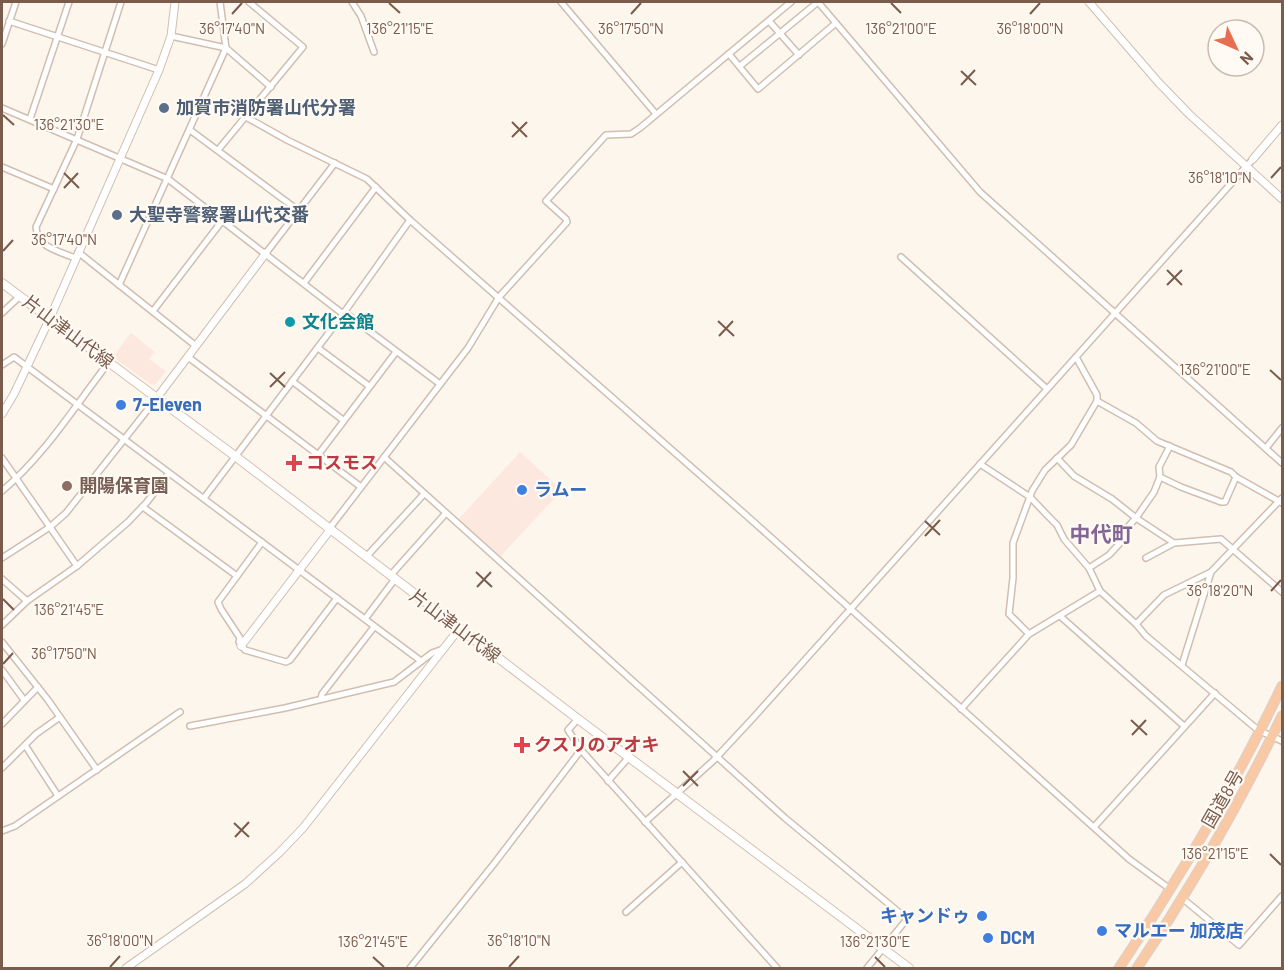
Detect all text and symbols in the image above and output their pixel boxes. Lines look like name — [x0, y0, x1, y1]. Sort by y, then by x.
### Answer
north arrow — [1206, 18, 1266, 78]
text: 36°17'40"N — [199, 19, 265, 37]
text: 136°21'15"E — [366, 19, 434, 37]
text: 36°17'50"N — [598, 19, 664, 37]
text: 136°21'00"E — [865, 19, 937, 37]
text: 36°18'00"N — [996, 19, 1064, 37]
text: N — [1237, 48, 1258, 69]
place label: 加賀市消防署山代分署 — [176, 96, 356, 118]
marker: 加賀市消防署山代分署 — [157, 101, 171, 115]
text: 136°21'30"E — [34, 115, 104, 133]
text: 36°18'10"N — [1188, 168, 1252, 186]
place label: 大聖寺警察署山代交番 — [129, 203, 309, 225]
marker: 大聖寺警察署山代交番 — [110, 208, 124, 222]
text: 36°17'40"N — [31, 230, 97, 248]
street label: 片山津山代線 — [19, 290, 118, 372]
place label: 文化会館 — [302, 310, 374, 332]
marker: 文化会館 — [283, 315, 297, 329]
text: 136°21'00"E — [1179, 360, 1251, 378]
place label: 7-Eleven — [133, 393, 202, 415]
marker: 7-Eleven — [114, 398, 128, 412]
place label: コスモス — [306, 451, 378, 473]
marker: コスモス — [287, 456, 301, 470]
place label: 開陽保育園 — [79, 474, 169, 496]
place label: ラムー — [534, 478, 587, 500]
marker: 開陽保育園 — [60, 479, 74, 493]
marker: ラムー — [515, 483, 529, 497]
district label: 中代町 — [1070, 521, 1133, 546]
text: 36°18'20"N — [1187, 581, 1253, 599]
street label: 片山津山代線 — [406, 584, 505, 666]
text: 136°21'45"E — [34, 600, 104, 618]
text: 36°17'50"N — [31, 644, 97, 662]
place label: クスリのアオキ — [534, 733, 659, 755]
marker: クスリのアオキ — [515, 738, 529, 752]
street label: 国道8号 — [1197, 766, 1248, 831]
text: 136°21'15"E — [1181, 844, 1249, 862]
place label: キャンドゥ — [880, 904, 970, 926]
marker: キャンドゥ — [975, 909, 989, 923]
place label: マルエー 加茂店 — [1114, 919, 1244, 941]
marker: マルエー 加茂店 — [1095, 924, 1109, 938]
place label: DCM — [1000, 926, 1035, 948]
text: 36°18'00"N — [86, 931, 154, 949]
text: 36°18'10"N — [487, 931, 551, 949]
marker: DCM — [981, 931, 995, 945]
text: 136°21'45"E — [338, 932, 408, 950]
text: 136°21'30"E — [840, 932, 910, 950]

